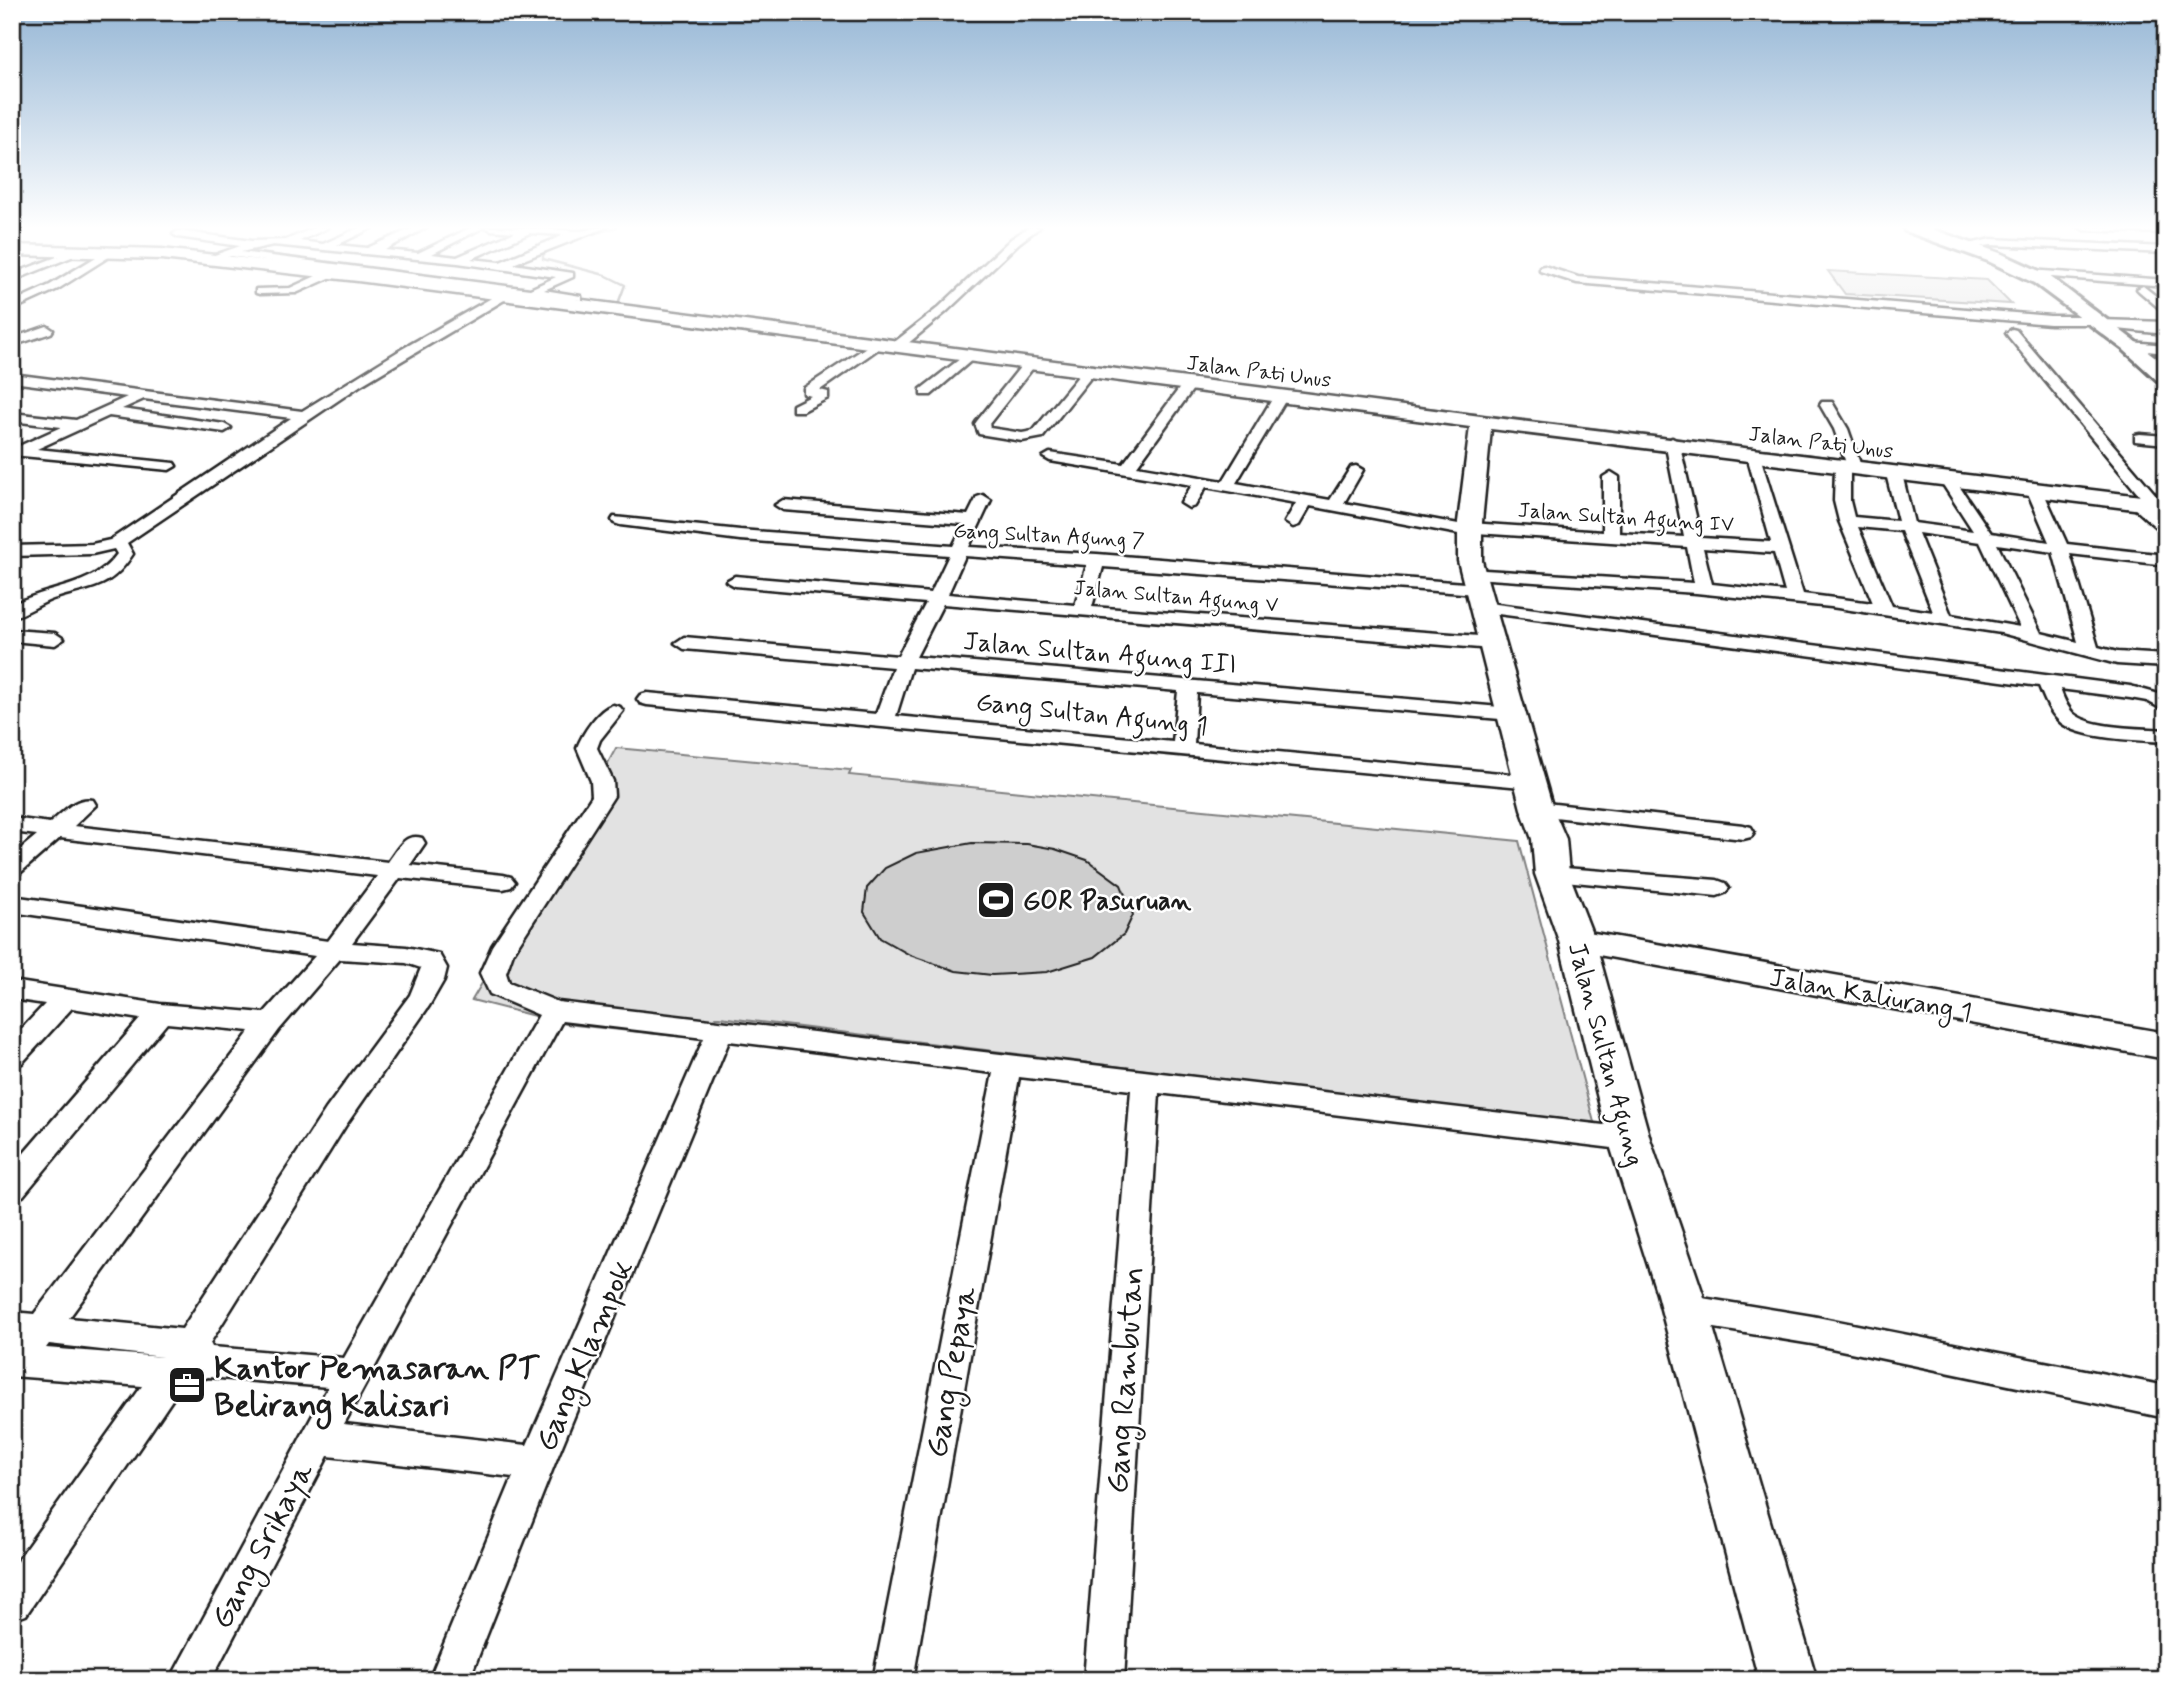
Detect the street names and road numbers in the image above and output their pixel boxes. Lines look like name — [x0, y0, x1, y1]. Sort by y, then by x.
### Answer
street label: Jalan Pati Unus — [1185, 349, 1333, 395]
street label: Jalan Pati Unus — [1747, 420, 1895, 466]
street label: Jalan Sultan Agung IV — [1517, 496, 1735, 542]
street label: Gang Sultan Agung 7 — [953, 517, 1145, 557]
street label: Jalan Sultan Agung V — [1072, 574, 1279, 622]
street label: Jalan Sultan Agung III — [961, 625, 1238, 686]
street label: Gang Sultan Agung 1 — [974, 686, 1209, 747]
street label: Jalan Sultan Agung — [1556, 939, 1651, 1171]
street label: Jalan Kaliurang 1 — [1767, 961, 1974, 1032]
street label: Gang Klampok — [526, 1254, 646, 1459]
street label: Gang Rambutan — [1097, 1265, 1157, 1495]
street label: Gang Pepaya — [916, 1283, 990, 1461]
street label: Gang Srikaya — [201, 1455, 326, 1637]

